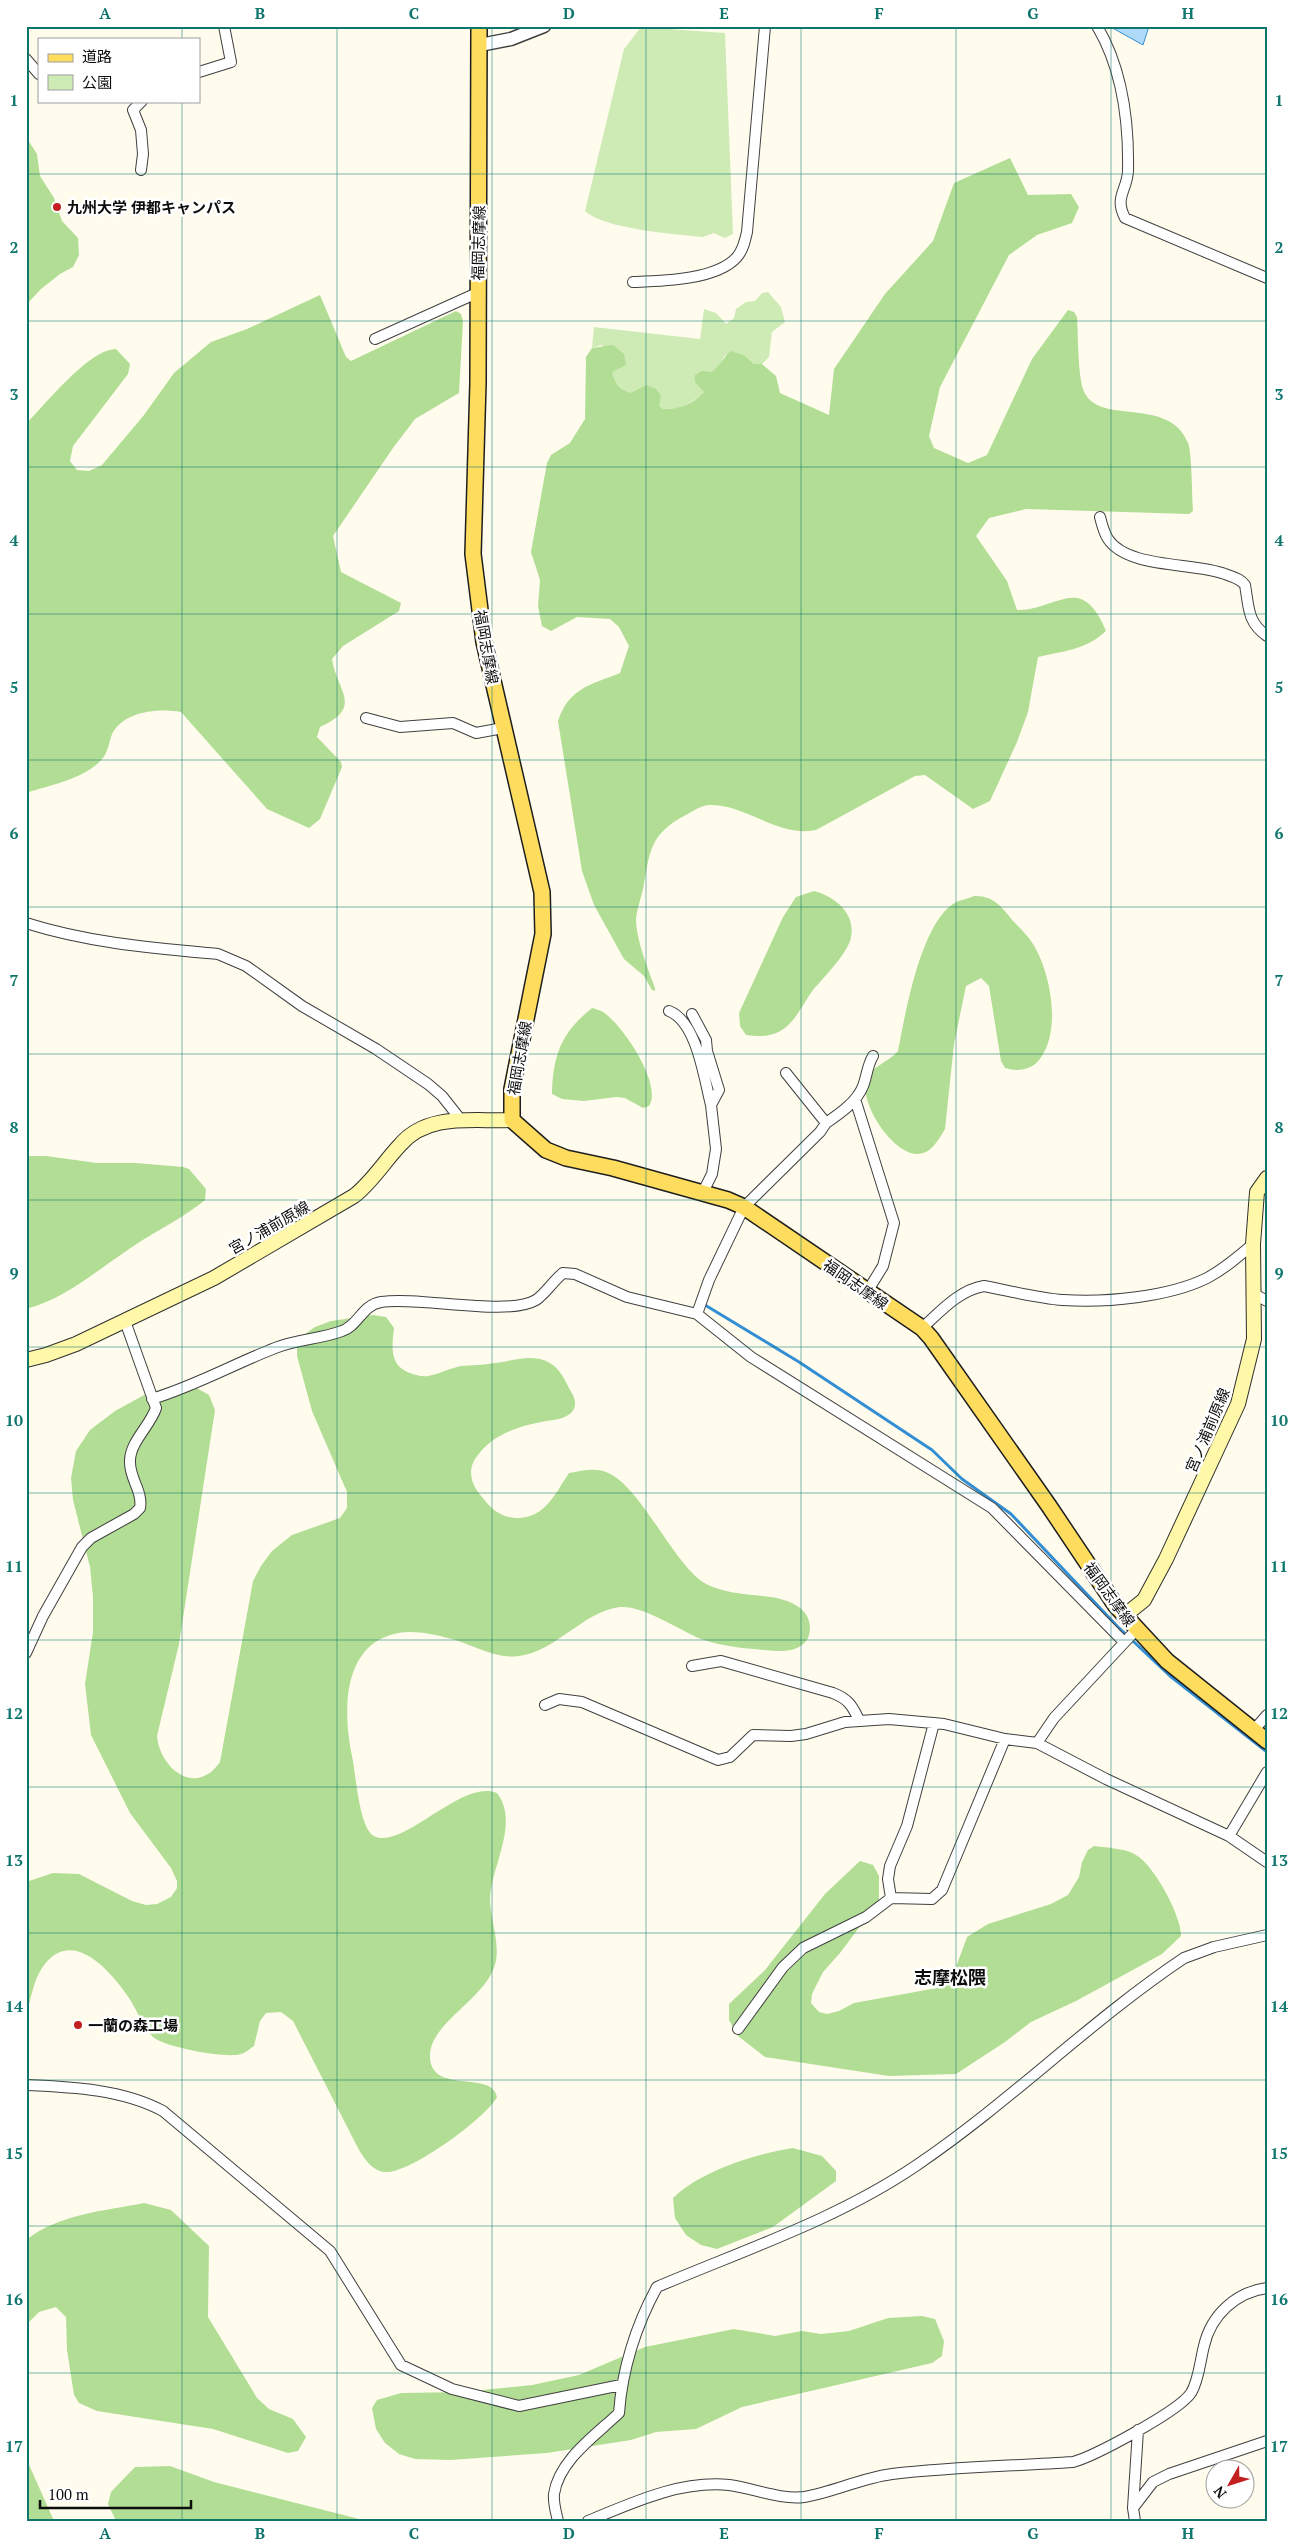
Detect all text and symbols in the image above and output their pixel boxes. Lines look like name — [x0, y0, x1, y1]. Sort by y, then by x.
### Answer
text: A — [99, 2, 111, 24]
text: B — [255, 2, 265, 24]
text: C — [409, 2, 419, 24]
text: D — [563, 2, 575, 24]
text: E — [719, 2, 729, 24]
text: F — [874, 2, 884, 24]
text: G — [1027, 2, 1039, 24]
text: H — [1182, 2, 1194, 24]
legend — [38, 38, 200, 102]
text: 道路 — [82, 46, 112, 66]
text: 公園 — [82, 72, 112, 92]
text: 1 — [9, 89, 19, 111]
text: 1 — [1274, 89, 1284, 111]
place label: 九州大学 伊都キャンパス — [67, 197, 236, 217]
marker: 九州大学 伊都キャンパス — [51, 201, 63, 213]
street label: 福岡志摩線 — [467, 205, 489, 281]
text: 2 — [9, 236, 19, 258]
text: 2 — [1274, 236, 1284, 258]
text: 3 — [9, 383, 19, 405]
text: 3 — [1274, 383, 1284, 405]
text: 4 — [9, 529, 19, 551]
text: 4 — [1274, 529, 1284, 551]
street label: 福岡志摩線 — [471, 608, 503, 686]
text: 5 — [9, 676, 19, 698]
text: 5 — [1274, 676, 1284, 698]
text: 6 — [9, 822, 19, 844]
text: 6 — [1274, 822, 1284, 844]
text: 7 — [9, 969, 19, 991]
text: 7 — [1274, 969, 1284, 991]
street label: 福岡志摩線 — [503, 1019, 535, 1097]
text: 8 — [9, 1116, 19, 1138]
text: 8 — [1274, 1116, 1284, 1138]
street label: 宮ノ浦前原線 — [225, 1196, 313, 1258]
street label: 福岡志摩線 — [820, 1254, 892, 1314]
text: 9 — [9, 1262, 19, 1284]
text: 9 — [1274, 1262, 1284, 1284]
street label: 宮ノ浦前原線 — [1180, 1385, 1234, 1475]
text: 10 — [5, 1409, 23, 1431]
text: 10 — [1270, 1409, 1288, 1431]
text: 11 — [5, 1555, 23, 1577]
text: 11 — [1270, 1555, 1288, 1577]
street label: 福岡志摩線 — [1080, 1558, 1140, 1630]
text: 12 — [5, 1702, 23, 1724]
text: 12 — [1270, 1702, 1288, 1724]
text: 13 — [5, 1849, 23, 1871]
text: 13 — [1270, 1849, 1288, 1871]
district label: 志摩松隈 — [914, 1965, 986, 1989]
text: 14 — [5, 1995, 23, 2017]
text: 14 — [1270, 1995, 1288, 2017]
place label: 一蘭の森工場 — [88, 2015, 178, 2035]
marker: 一蘭の森工場 — [72, 2019, 84, 2031]
text: 15 — [5, 2142, 23, 2164]
text: 15 — [1270, 2142, 1288, 2164]
text: 16 — [5, 2288, 23, 2310]
text: 16 — [1270, 2288, 1288, 2310]
text: 17 — [5, 2435, 23, 2457]
text: 17 — [1270, 2435, 1288, 2457]
north arrow — [1206, 2460, 1256, 2510]
scale bar — [40, 2477, 191, 2509]
text: N — [1209, 2482, 1230, 2503]
text: 100 m — [48, 2484, 89, 2504]
text: A — [99, 2522, 111, 2544]
text: B — [255, 2522, 265, 2544]
text: C — [409, 2522, 419, 2544]
text: D — [563, 2522, 575, 2544]
text: E — [719, 2522, 729, 2544]
text: F — [874, 2522, 884, 2544]
text: G — [1027, 2522, 1039, 2544]
text: H — [1182, 2522, 1194, 2544]

